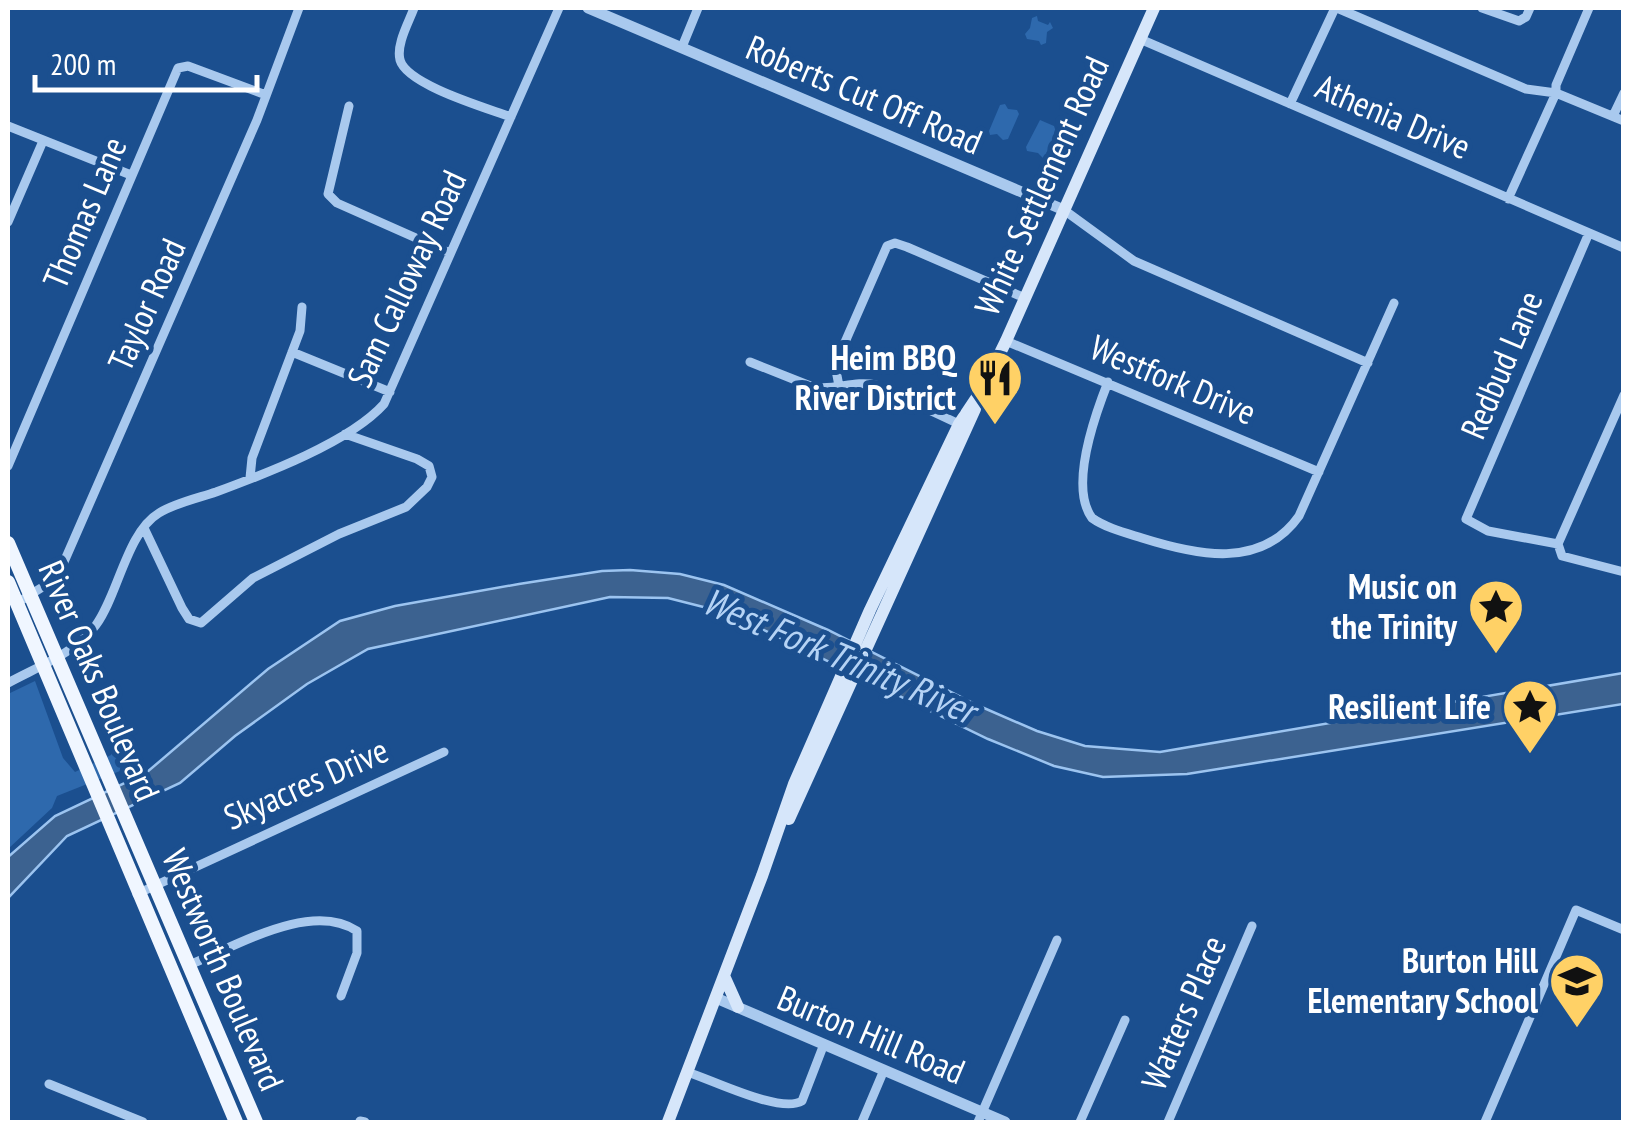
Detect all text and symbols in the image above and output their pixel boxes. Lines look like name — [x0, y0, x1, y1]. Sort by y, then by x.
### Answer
street label: Roberts Cut Off Road — [740, 24, 989, 164]
scale bar — [35, 30, 258, 92]
text: 200 m — [50, 44, 116, 83]
street label: White Settlement Road — [963, 49, 1119, 322]
street label: Athenia Drive — [1309, 63, 1478, 169]
street label: Thomas Lane — [32, 130, 137, 295]
street label: Sam Calloway Road — [336, 163, 476, 394]
street label: Taylor Road — [97, 231, 196, 378]
street label: Redbud Lane — [1449, 284, 1553, 445]
street label: Westfork Drive — [1084, 324, 1263, 435]
place label: Heim BBQ River District — [795, 334, 958, 420]
restaurant icon: Heim BBQ River District — [965, 348, 1025, 427]
street label: River Oaks Boulevard — [29, 554, 171, 808]
place label: Music on the Trinity — [1331, 563, 1458, 649]
water label: West Fork Trinity River — [696, 575, 987, 736]
place icon: Music on the Trinity — [1466, 577, 1526, 656]
place icon: Resilient Life — [1500, 677, 1560, 756]
place label: Resilient Life — [1328, 683, 1491, 729]
street label: Skyacres Drive — [216, 726, 395, 840]
street label: Westworth Boulevard — [152, 842, 295, 1097]
street label: Watters Place — [1130, 929, 1236, 1097]
place label: Burton Hill Elementary School — [1308, 937, 1538, 1023]
school or university icon: Burton Hill Elementary School — [1547, 951, 1607, 1030]
street label: Burton Hill Road — [771, 974, 972, 1094]

